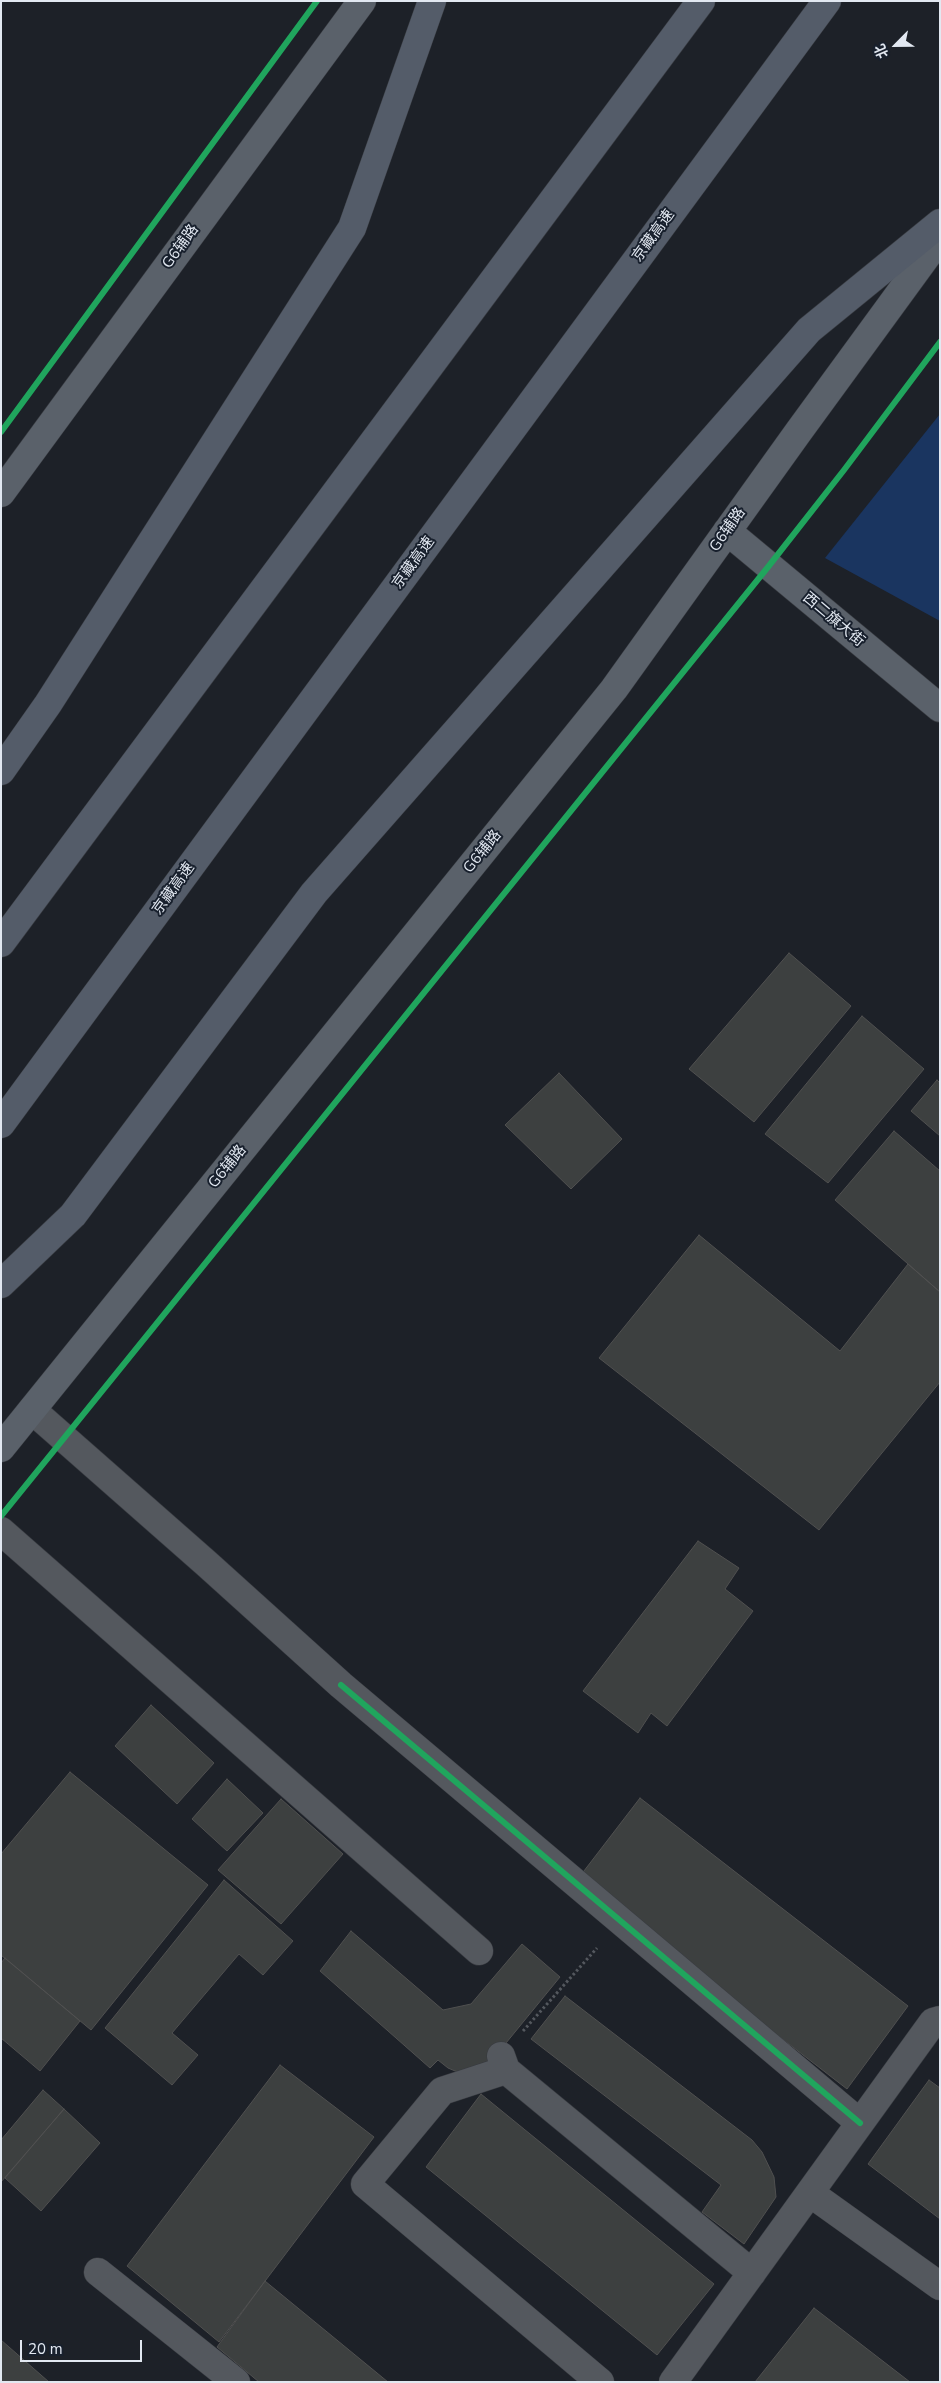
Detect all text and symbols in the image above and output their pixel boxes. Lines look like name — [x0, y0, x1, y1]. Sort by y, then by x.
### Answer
north arrow — [871, 20, 921, 70]
text: 北 — [870, 41, 893, 61]
street label: 京藏高速 — [629, 206, 679, 266]
street label: G6辅路 — [159, 222, 203, 272]
street label: G6辅路 — [706, 504, 750, 556]
street label: 京藏高速 — [389, 533, 439, 593]
street label: 西二旗大街 — [798, 589, 868, 651]
street label: G6辅路 — [460, 827, 506, 877]
street label: 京藏高速 — [149, 859, 199, 919]
street label: G6辅路 — [205, 1142, 251, 1192]
scale bar — [22, 2330, 145, 2362]
text: 20 m — [28, 2339, 63, 2359]

